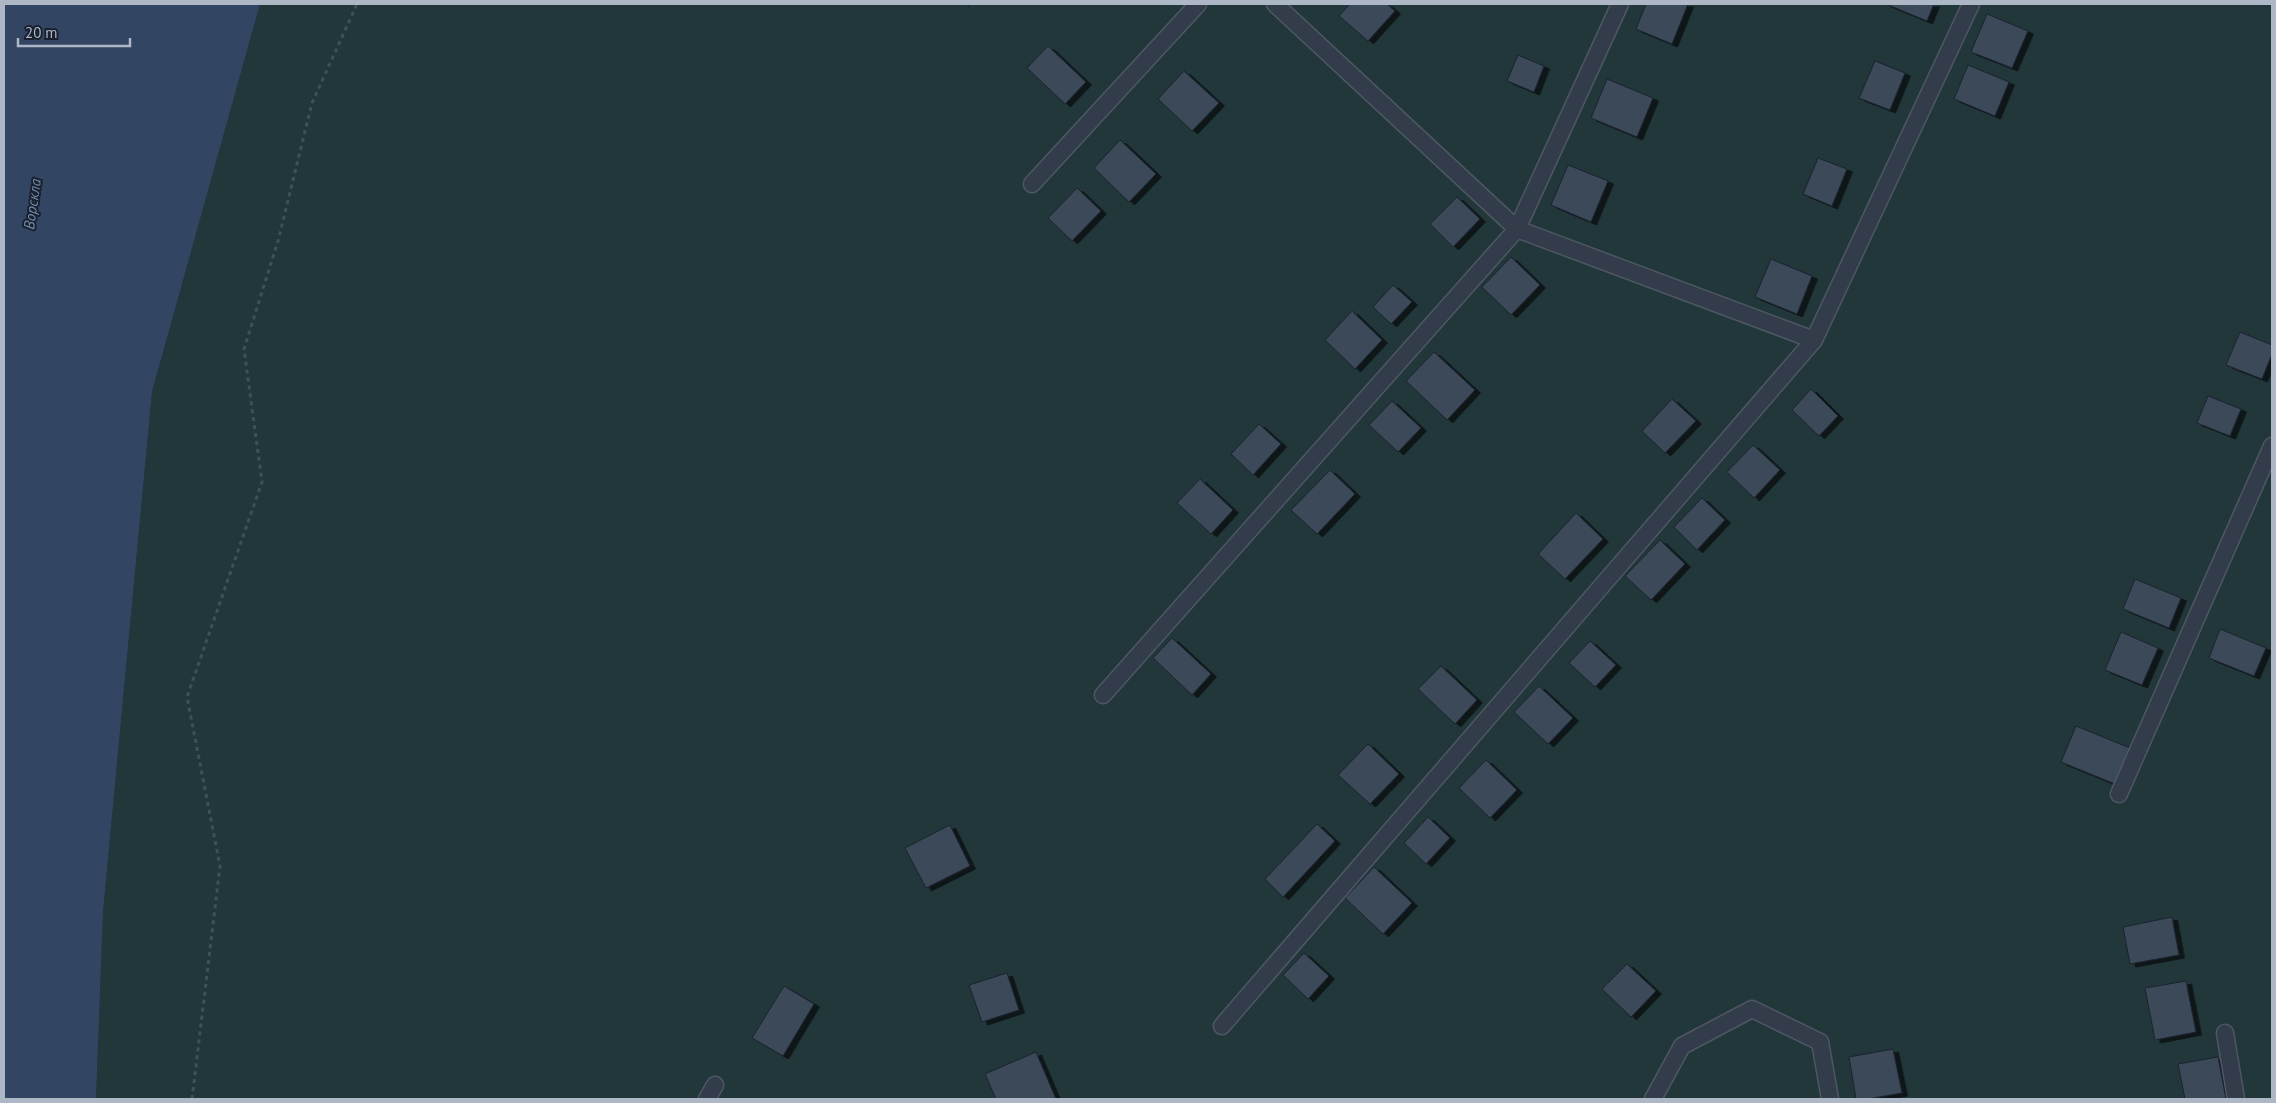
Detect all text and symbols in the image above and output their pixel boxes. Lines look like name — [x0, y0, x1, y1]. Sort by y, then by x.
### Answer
scale bar — [18, 15, 130, 47]
text: 20 m — [25, 23, 58, 42]
water label: Ворскла — [19, 177, 45, 231]

